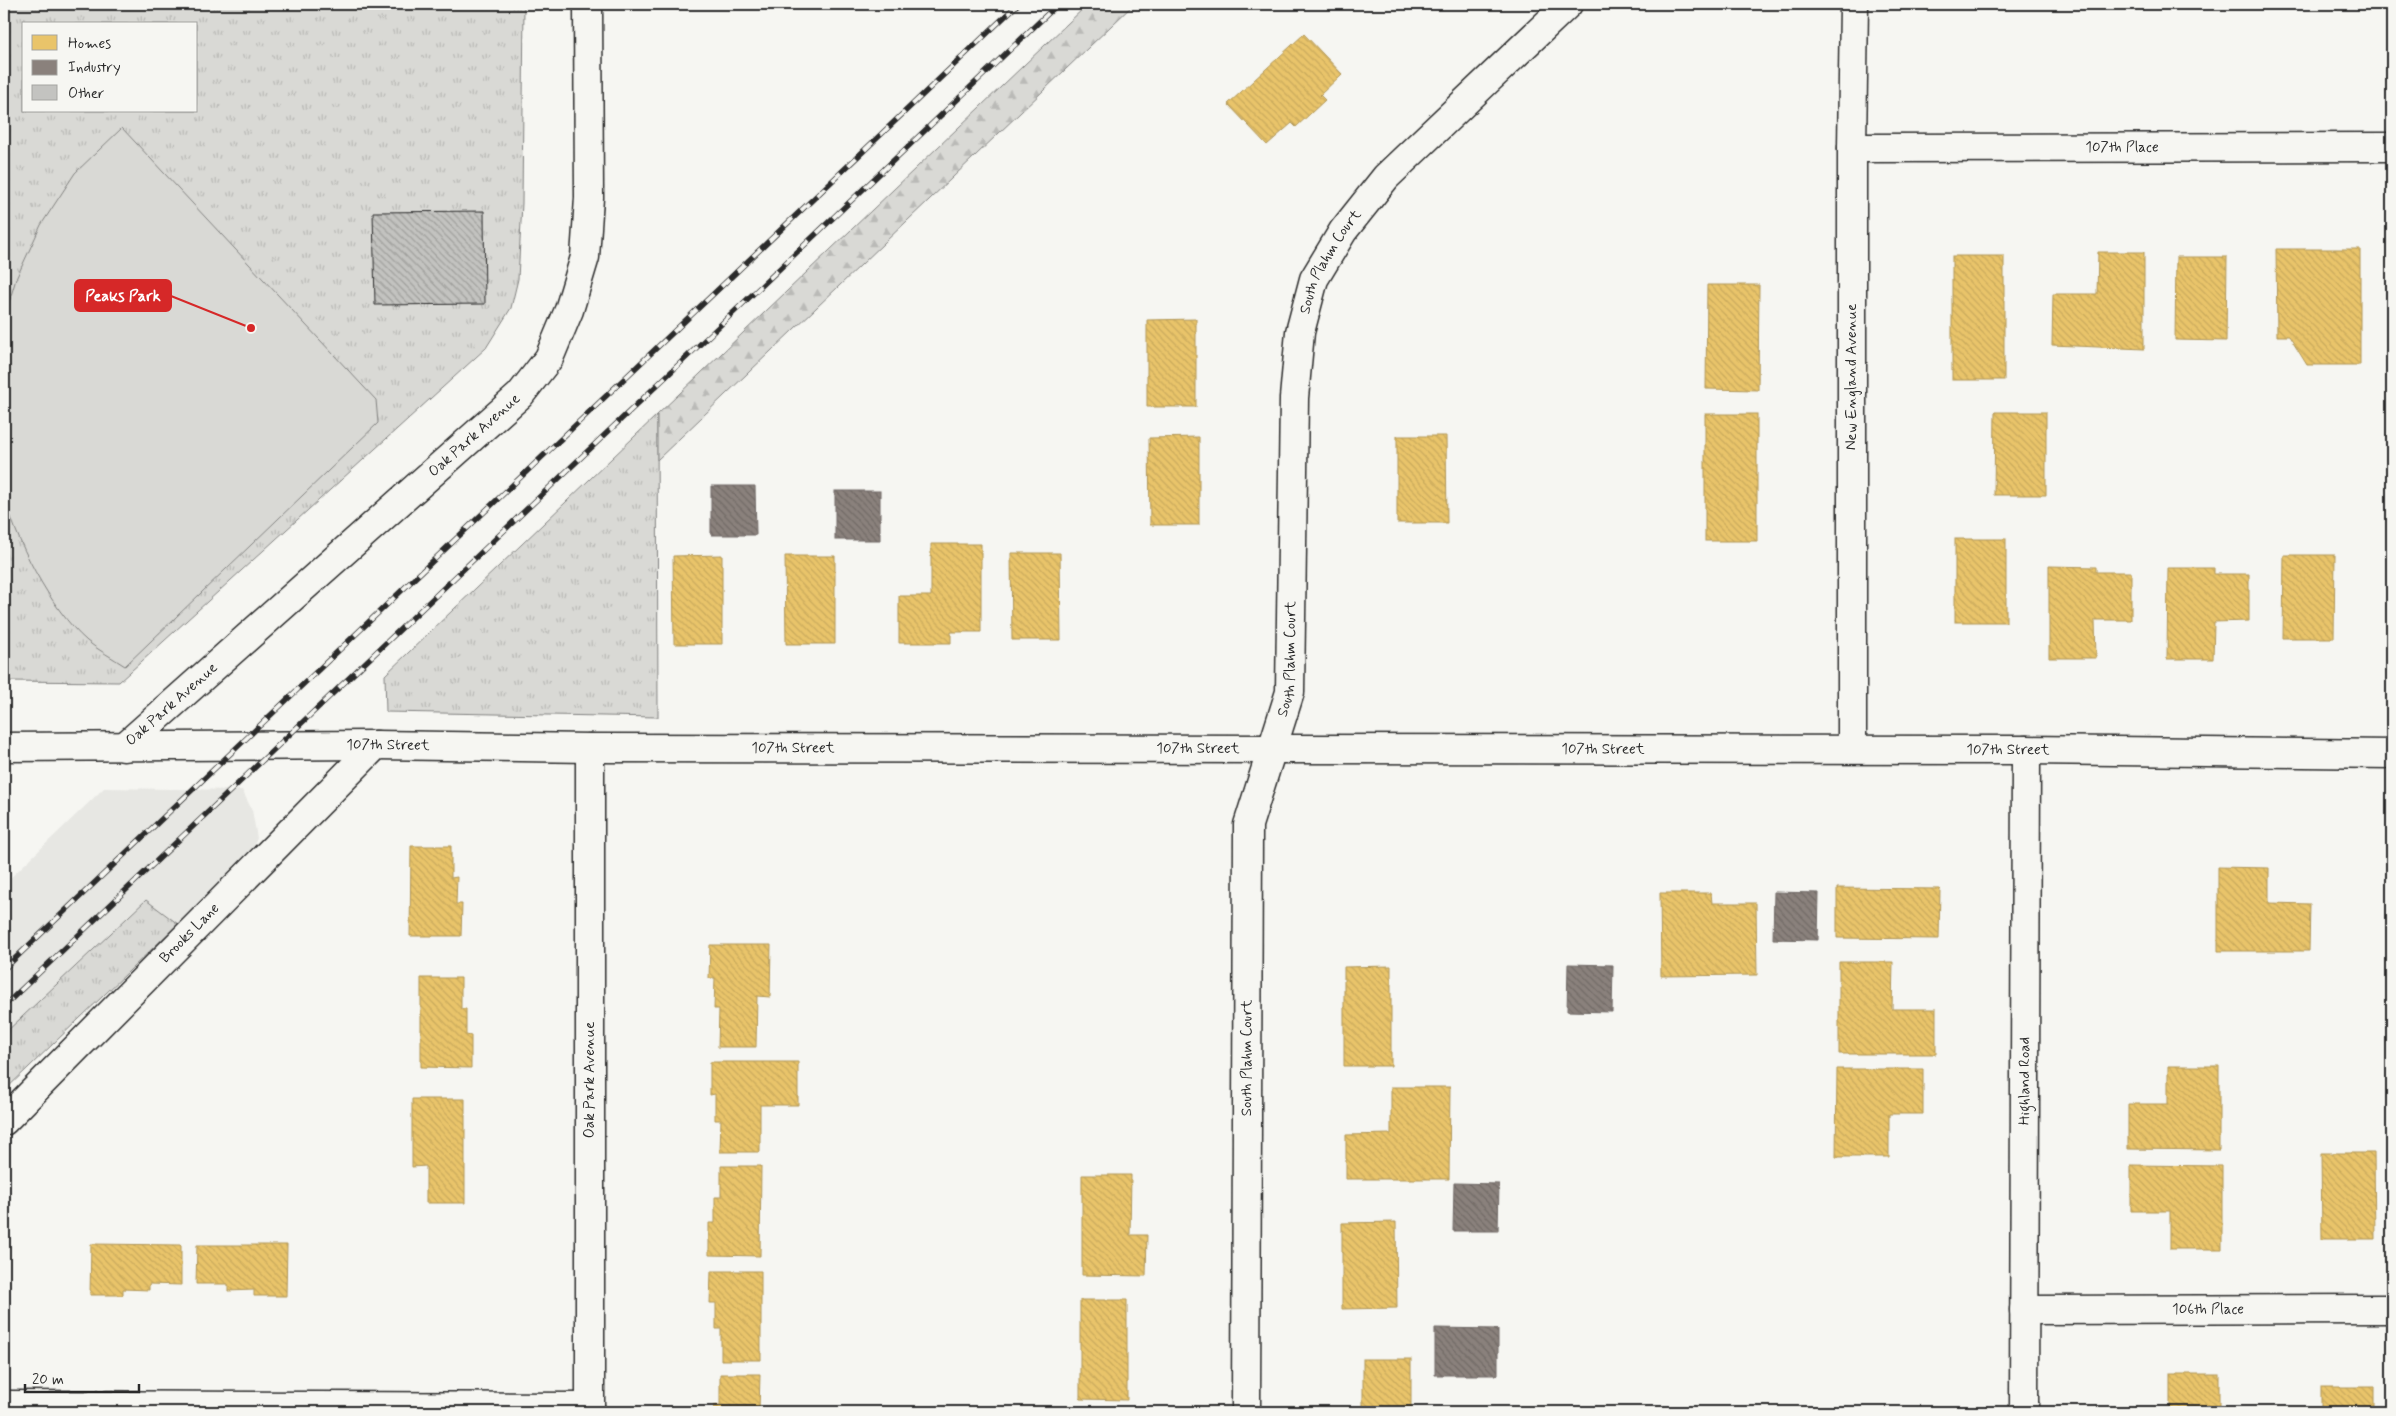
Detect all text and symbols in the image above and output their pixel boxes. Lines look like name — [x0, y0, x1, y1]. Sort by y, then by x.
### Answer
legend — [22, 22, 198, 112]
text: Homes — [68, 34, 111, 54]
text: Industry — [68, 58, 121, 78]
text: Other — [68, 84, 104, 104]
street label: 107th Place — [2085, 137, 2159, 158]
street label: South Plahm Court — [1295, 205, 1366, 316]
callout: Peaks Park — [75, 280, 171, 311]
text: Peaks Park — [85, 286, 161, 307]
street label: New England Avenue — [1842, 304, 1862, 450]
street label: Oak Park Avenue — [424, 389, 525, 482]
street label: South Plahm Court — [1273, 601, 1301, 720]
street label: Oak Park Avenue — [122, 658, 222, 751]
street label: 107th Street — [346, 735, 430, 756]
street label: 107th Street — [751, 738, 835, 758]
street label: 107th Street — [1156, 739, 1240, 759]
street label: 107th Street — [1561, 739, 1645, 759]
street label: 107th Street — [1966, 740, 2050, 760]
street label: Brooks Lane — [155, 899, 224, 968]
street label: South Plahm Court — [1237, 1000, 1257, 1116]
street label: Oak Park Avenue — [580, 1022, 600, 1138]
street label: Highland Road — [2015, 1037, 2036, 1125]
street label: 106th Place — [2172, 1299, 2244, 1320]
scale bar — [25, 1361, 139, 1393]
text: 20 m — [32, 1370, 64, 1390]

